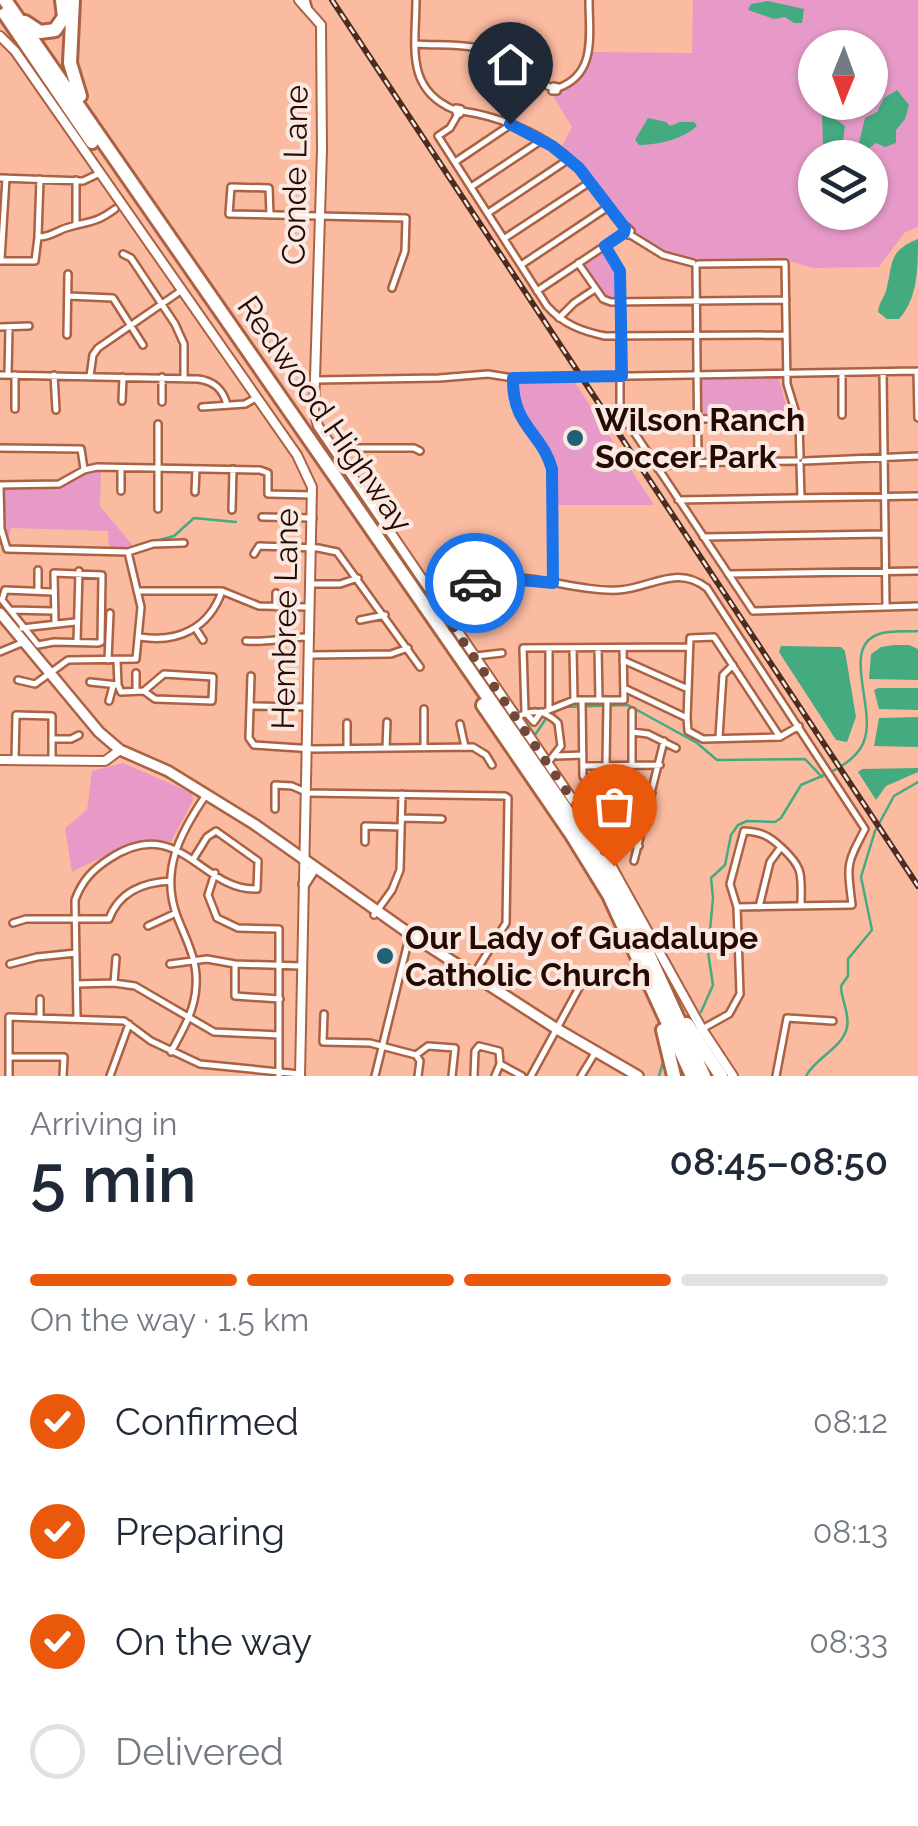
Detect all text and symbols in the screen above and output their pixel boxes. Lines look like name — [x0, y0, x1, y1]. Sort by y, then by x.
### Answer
pin — [468, 22, 553, 125]
north arrow — [798, 30, 888, 120]
map controls — [798, 30, 888, 230]
icon: home — [483, 37, 538, 92]
street label: Conde Lane — [274, 85, 315, 265]
button: layers — [798, 140, 888, 230]
street label: Redwood Highway — [230, 289, 421, 539]
place label: Wilson Ranch Soccer Park — [595, 401, 805, 475]
marker: Wilson Ranch Soccer Park — [564, 427, 586, 449]
street label: Hembree Lane — [264, 508, 305, 730]
courier — [425, 533, 525, 633]
icon: car — [448, 556, 503, 611]
pin — [572, 764, 657, 867]
icon: bag — [587, 779, 642, 834]
place label: Our Lady of Guadalupe Catholic Church — [405, 919, 758, 993]
marker: Our Lady of Guadalupe Catholic Church — [374, 945, 396, 967]
text: Arriving in — [30, 1105, 177, 1142]
text: 08:45–08:50 — [670, 1139, 888, 1184]
text: 5 min — [30, 1141, 197, 1217]
text: On the way · 1.5 km — [30, 1301, 309, 1338]
icon: check — [30, 1394, 85, 1449]
text: Confirmed — [115, 1399, 299, 1444]
text: 08:12 — [813, 1403, 888, 1440]
icon: check — [30, 1504, 85, 1559]
text: Preparing — [115, 1509, 285, 1554]
text: 08:13 — [813, 1513, 888, 1550]
icon: check — [30, 1614, 85, 1669]
text: On the way — [115, 1619, 312, 1664]
text: 08:33 — [809, 1623, 888, 1660]
text: Delivered — [115, 1729, 284, 1774]

